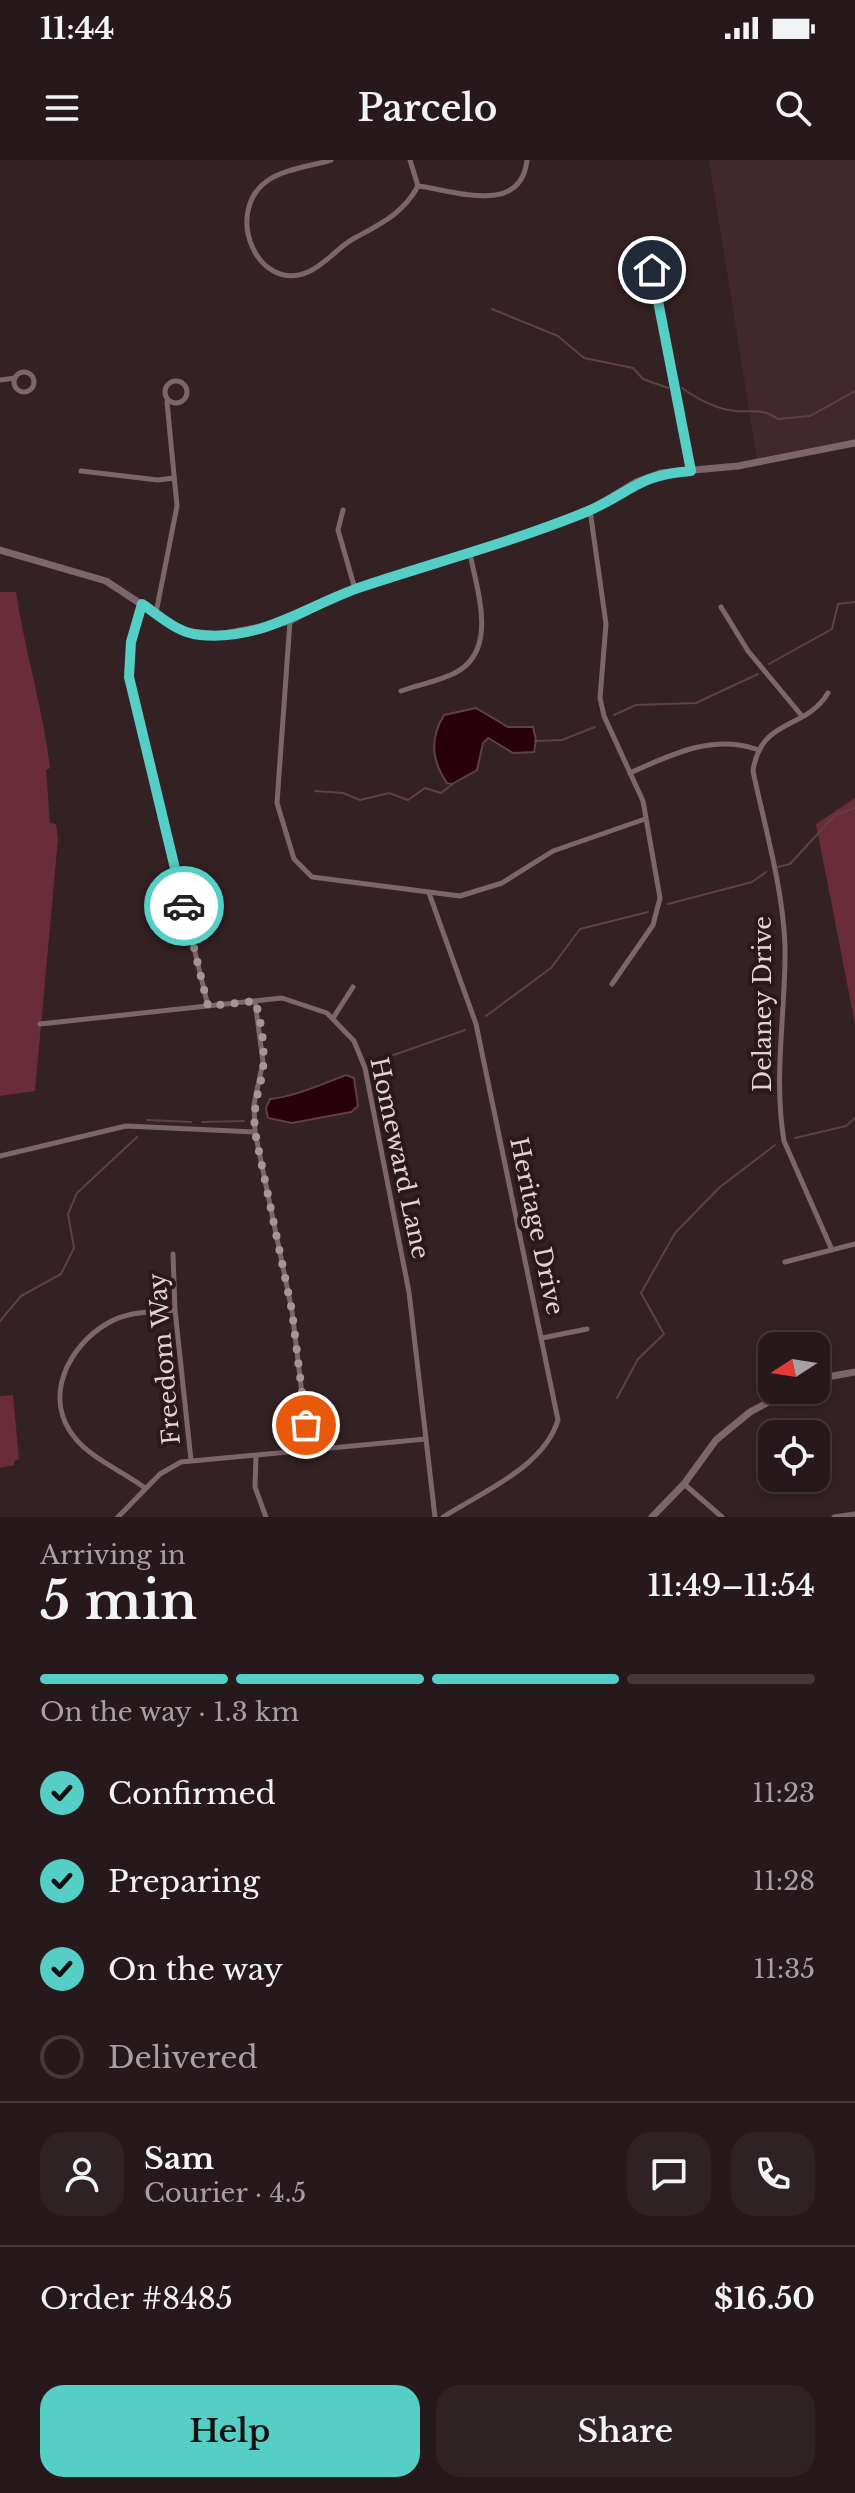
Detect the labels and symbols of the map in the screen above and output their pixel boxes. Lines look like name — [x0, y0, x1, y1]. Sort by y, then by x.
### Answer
pin — [618, 236, 686, 304]
courier — [144, 866, 224, 946]
street label: Delaney Drive — [748, 916, 777, 1092]
street label: Homeward Lane — [364, 1055, 436, 1261]
street label: Heritage Drive — [504, 1135, 570, 1317]
street label: Freedom Way — [142, 1271, 186, 1446]
north arrow — [758, 1332, 830, 1404]
pin — [272, 1391, 340, 1459]

